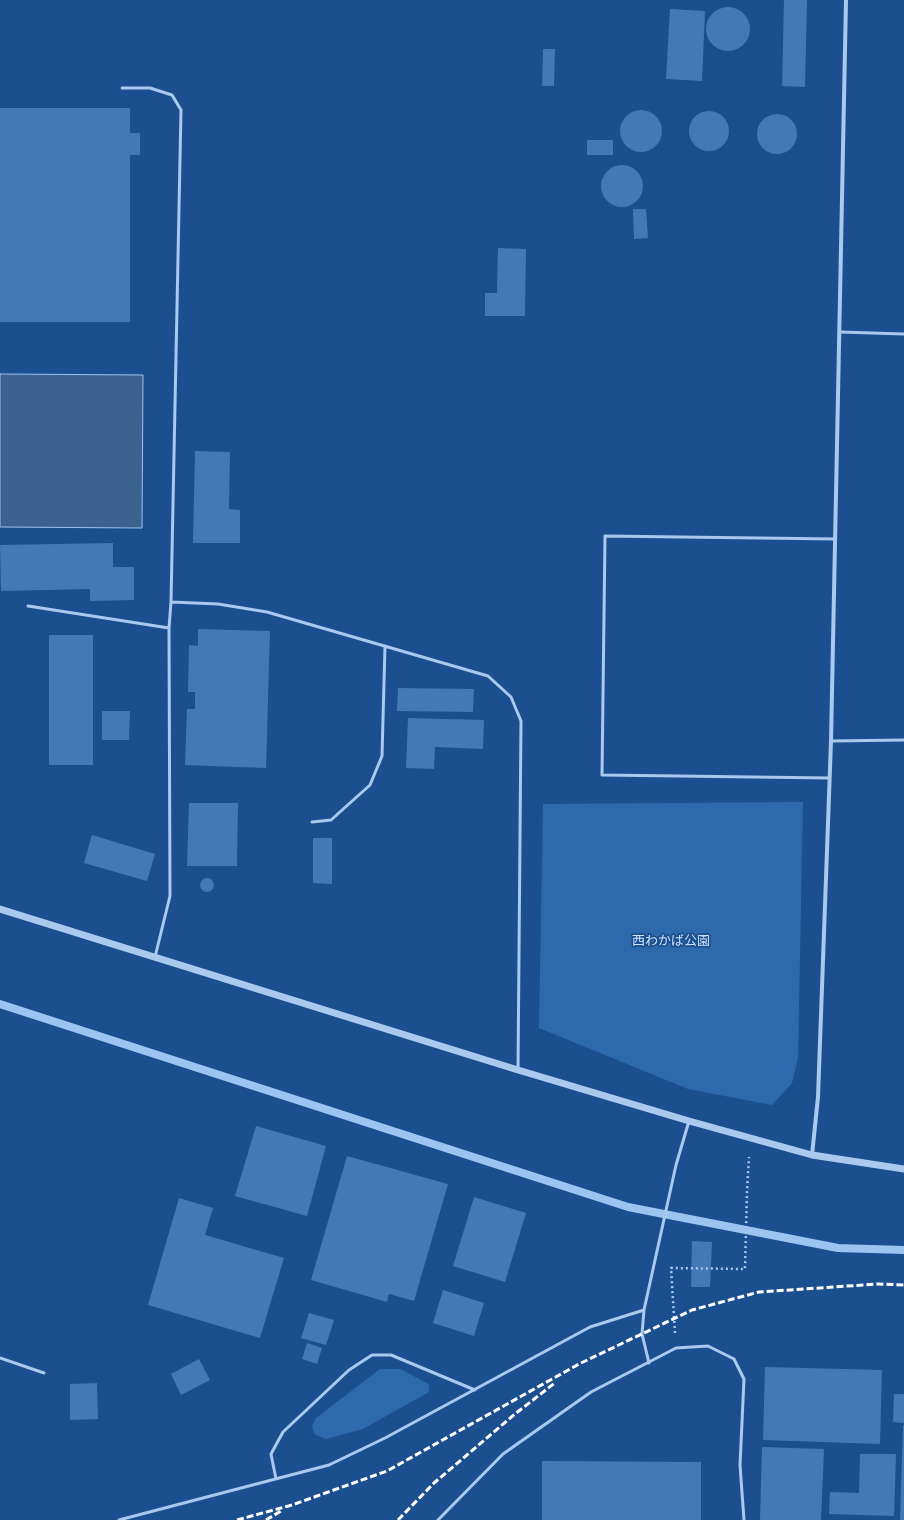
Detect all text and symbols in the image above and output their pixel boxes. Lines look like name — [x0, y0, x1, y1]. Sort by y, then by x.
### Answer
park label: 西わかば公園 — [632, 933, 710, 949]

